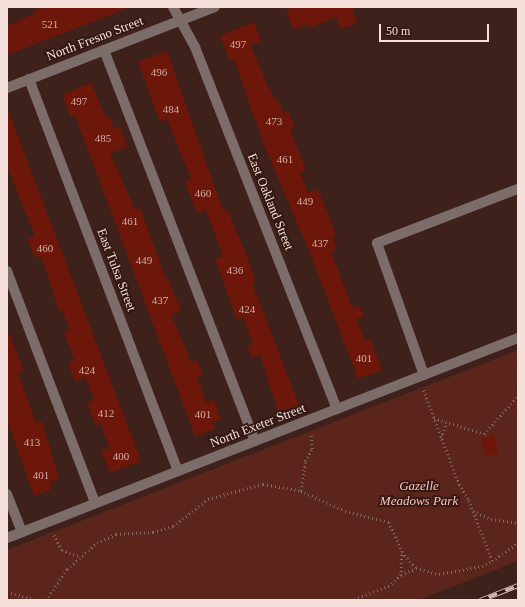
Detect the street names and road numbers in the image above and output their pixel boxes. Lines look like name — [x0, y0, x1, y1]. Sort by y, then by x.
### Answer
street label: North Fresno Street — [44, 13, 146, 65]
street label: East Oakland Street — [243, 151, 297, 253]
street label: East Tulsa Street — [93, 226, 139, 314]
street label: North Exeter Street — [208, 401, 308, 451]

